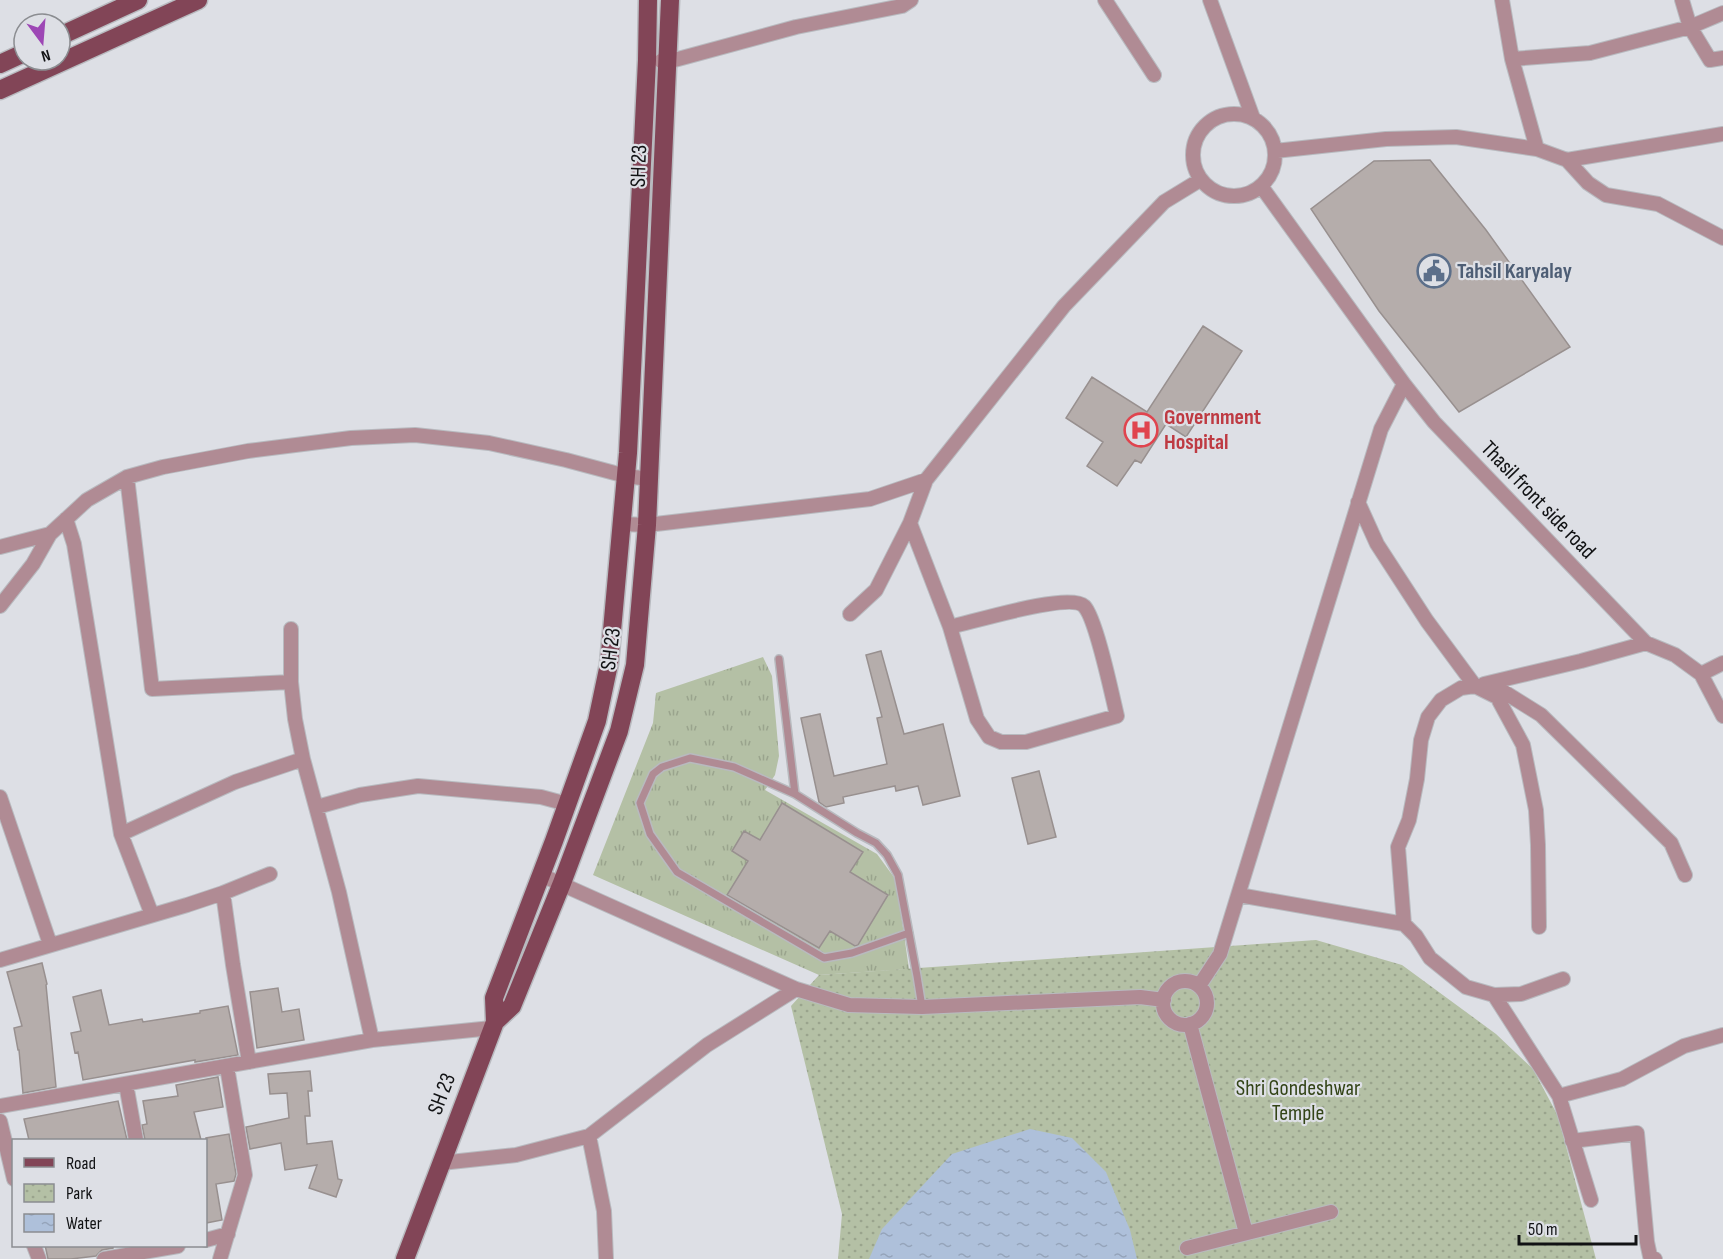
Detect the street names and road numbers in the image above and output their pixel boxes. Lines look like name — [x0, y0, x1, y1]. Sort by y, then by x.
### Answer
street label: SH 23 — [625, 144, 653, 188]
street label: Thasil front side road — [1475, 435, 1601, 565]
street label: SH 23 — [595, 626, 627, 672]
street label: SH 23 — [422, 1069, 462, 1119]

